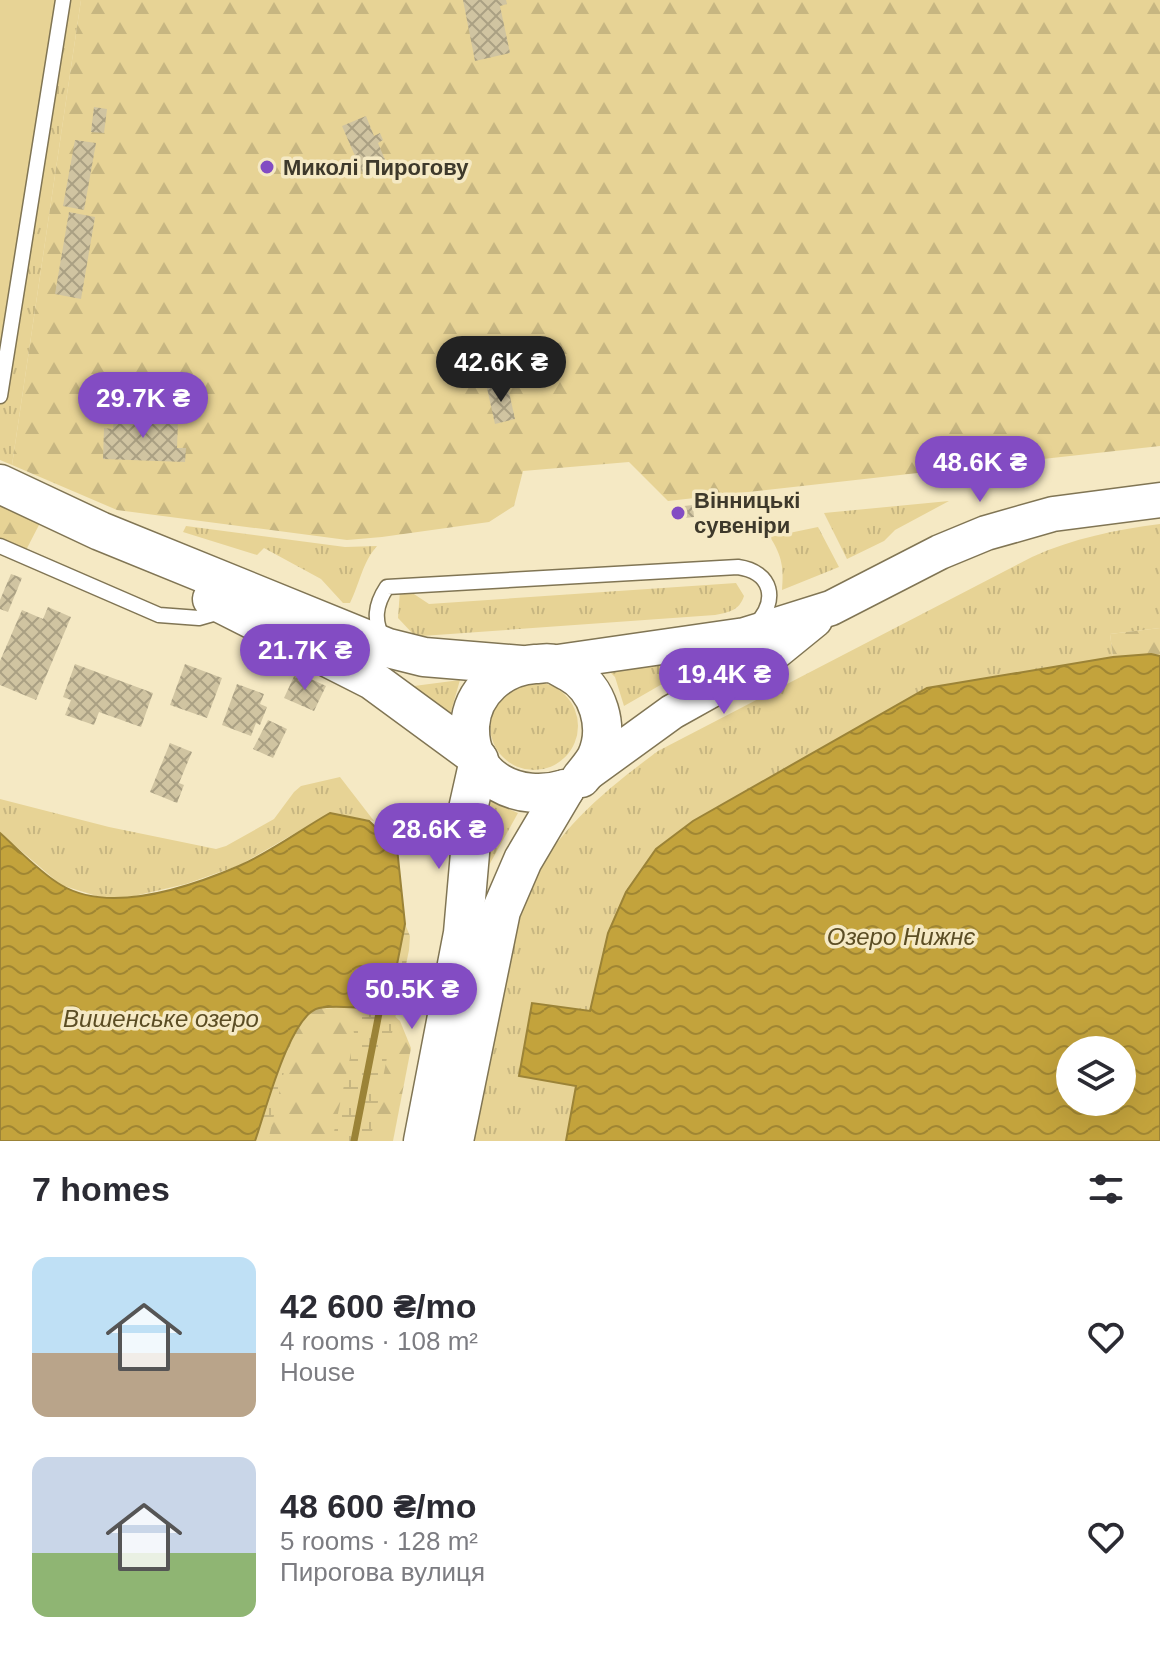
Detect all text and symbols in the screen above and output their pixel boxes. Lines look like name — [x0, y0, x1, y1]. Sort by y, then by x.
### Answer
place label: Миколі Пирогову — [283, 155, 469, 180]
marker: Миколі Пирогову — [258, 158, 276, 176]
pin: 42.6K ₴ — [427, 336, 575, 404]
text: 42.6K ₴ — [454, 347, 548, 377]
pin: 29.7K ₴ — [69, 372, 217, 440]
text: 29.7K ₴ — [96, 383, 190, 413]
pin: 48.6K ₴ — [906, 436, 1054, 504]
text: 48.6K ₴ — [933, 447, 1027, 477]
place label: Вінницькі сувеніри — [694, 488, 800, 538]
marker: Вінницькі сувеніри — [669, 504, 687, 522]
pin: 21.7K ₴ — [231, 624, 379, 692]
text: 21.7K ₴ — [258, 635, 352, 665]
pin: 19.4K ₴ — [650, 648, 798, 716]
text: 19.4K ₴ — [677, 659, 771, 689]
pin: 28.6K ₴ — [365, 803, 513, 871]
text: 28.6K ₴ — [392, 814, 486, 844]
water label: Озеро Нижнє — [827, 923, 975, 950]
pin: 50.5K ₴ — [338, 963, 486, 1031]
text: 50.5K ₴ — [365, 974, 459, 1004]
water label: Вишенське озеро — [63, 1005, 259, 1032]
map controls — [1056, 1036, 1136, 1116]
button: layers — [1056, 1036, 1136, 1116]
icon: filters — [1084, 1167, 1128, 1211]
text: 7 homes — [32, 1170, 170, 1208]
text: 42 600 ₴/mo — [280, 1287, 477, 1325]
icon: home — [96, 1289, 192, 1385]
icon: heart — [1084, 1315, 1128, 1359]
text: 4 rooms · 108 m² — [280, 1326, 478, 1356]
text: House — [280, 1357, 355, 1387]
text: 48 600 ₴/mo — [280, 1487, 477, 1525]
icon: home — [96, 1489, 192, 1585]
icon: heart — [1084, 1515, 1128, 1559]
text: 5 rooms · 128 m² — [280, 1526, 478, 1556]
text: Пирогова вулиця — [280, 1557, 485, 1587]

